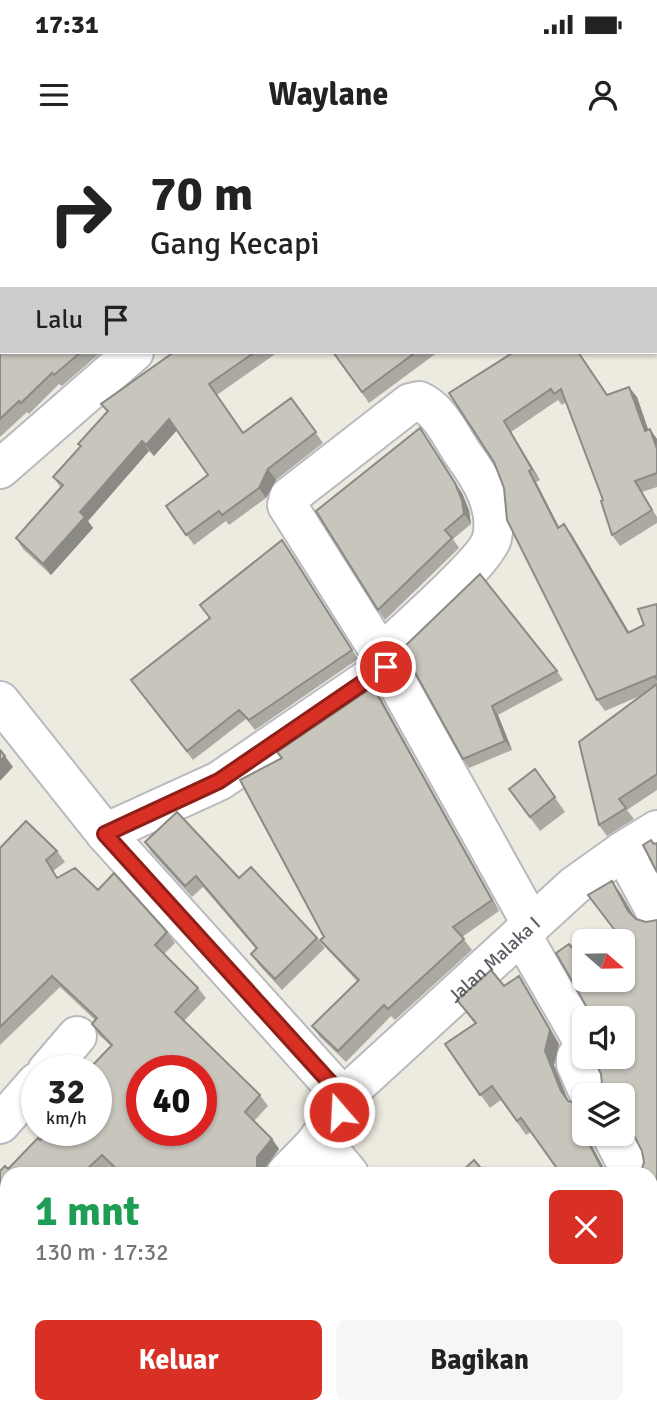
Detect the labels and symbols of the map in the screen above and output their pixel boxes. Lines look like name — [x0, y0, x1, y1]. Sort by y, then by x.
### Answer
pin — [356, 637, 416, 697]
street label: Jalan Malaka I — [443, 912, 546, 1008]
north arrow — [572, 929, 635, 992]
speed limit sign: 40 — [126, 1055, 217, 1146]
position arrow — [302, 1075, 376, 1149]

